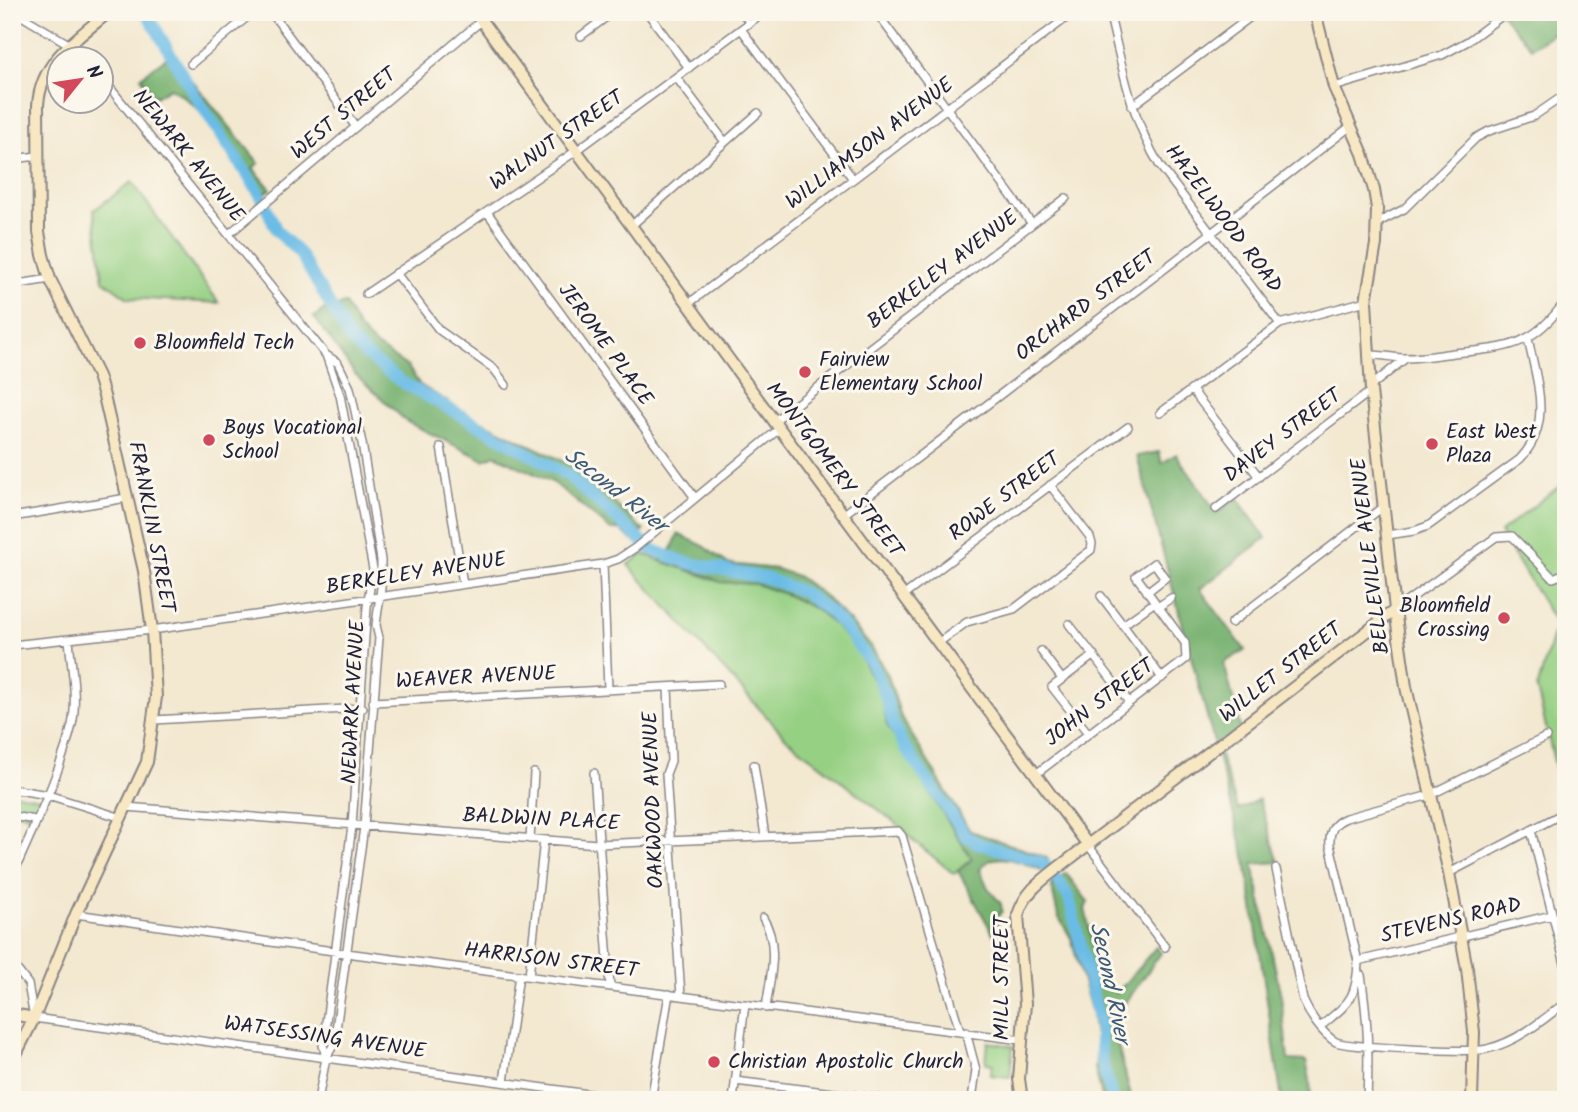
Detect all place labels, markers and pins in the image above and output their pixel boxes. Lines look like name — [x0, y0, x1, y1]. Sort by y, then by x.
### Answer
place label: Bloomfield Tech — [154, 327, 294, 360]
marker: Bloomfield Tech — [132, 335, 148, 351]
place label: Fairview Elementary School — [819, 344, 982, 401]
marker: Fairview Elementary School — [797, 364, 813, 380]
place label: Boys Vocational School — [223, 412, 362, 469]
place label: East West Plaza — [1446, 416, 1537, 473]
marker: Boys Vocational School — [201, 432, 217, 448]
marker: East West Plaza — [1424, 436, 1440, 452]
place label: Bloomfield Crossing — [1400, 590, 1491, 647]
marker: Bloomfield Crossing — [1496, 610, 1512, 626]
place label: Christian Apostolic Church — [728, 1046, 964, 1079]
marker: Christian Apostolic Church — [706, 1054, 722, 1070]

